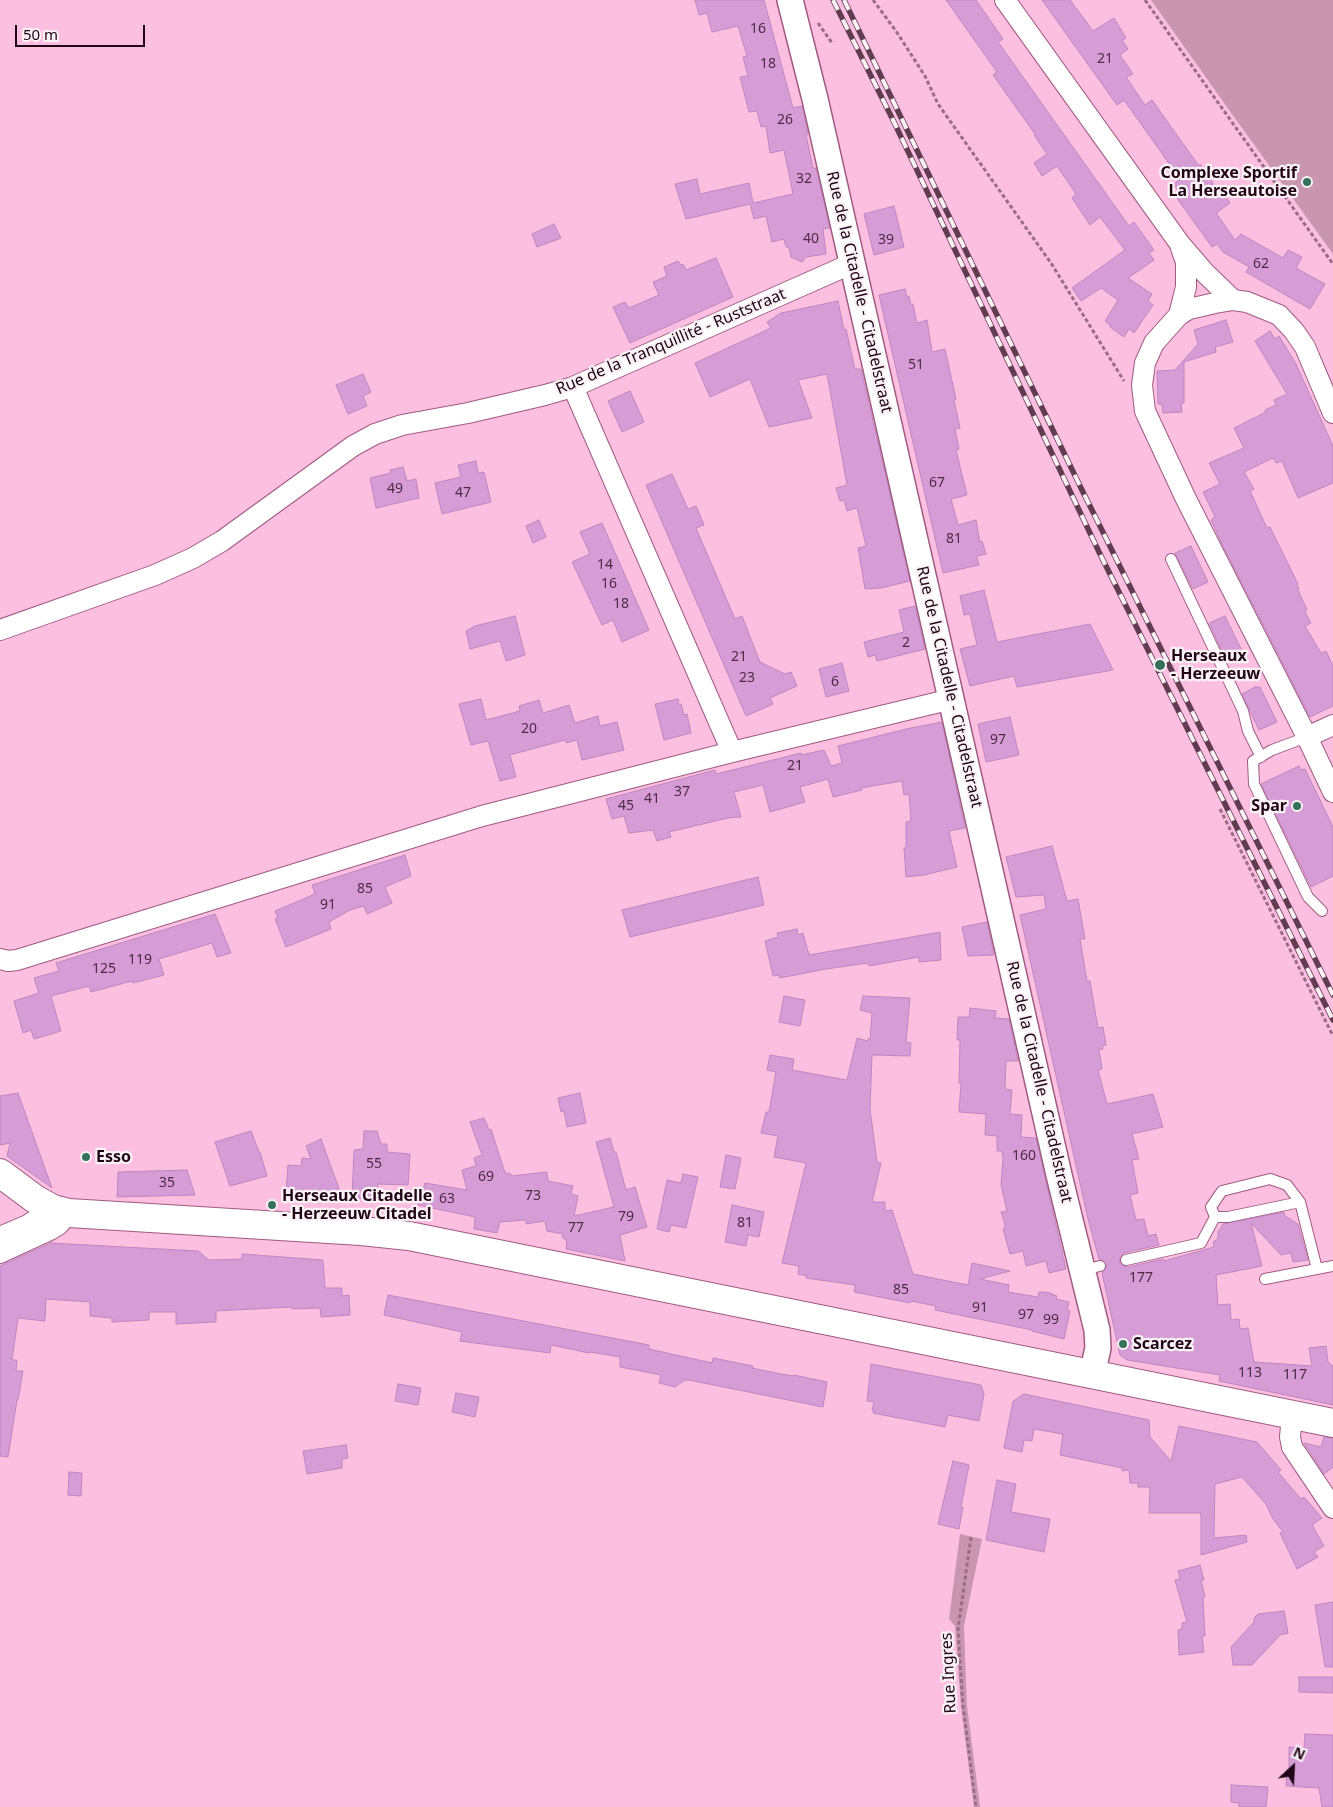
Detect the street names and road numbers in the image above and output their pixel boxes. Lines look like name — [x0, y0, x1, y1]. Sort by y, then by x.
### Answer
street label: Rue de la Citadelle - Citadelstraat — [822, 169, 896, 415]
street label: Rue de la Tranquillité - Ruststraat — [553, 285, 789, 399]
street label: Rue de la Citadelle - Citadelstraat — [912, 564, 986, 810]
street label: Rue de la Citadelle - Citadelstraat — [1002, 959, 1076, 1205]
street label: Rue Ingres — [937, 1632, 961, 1714]

